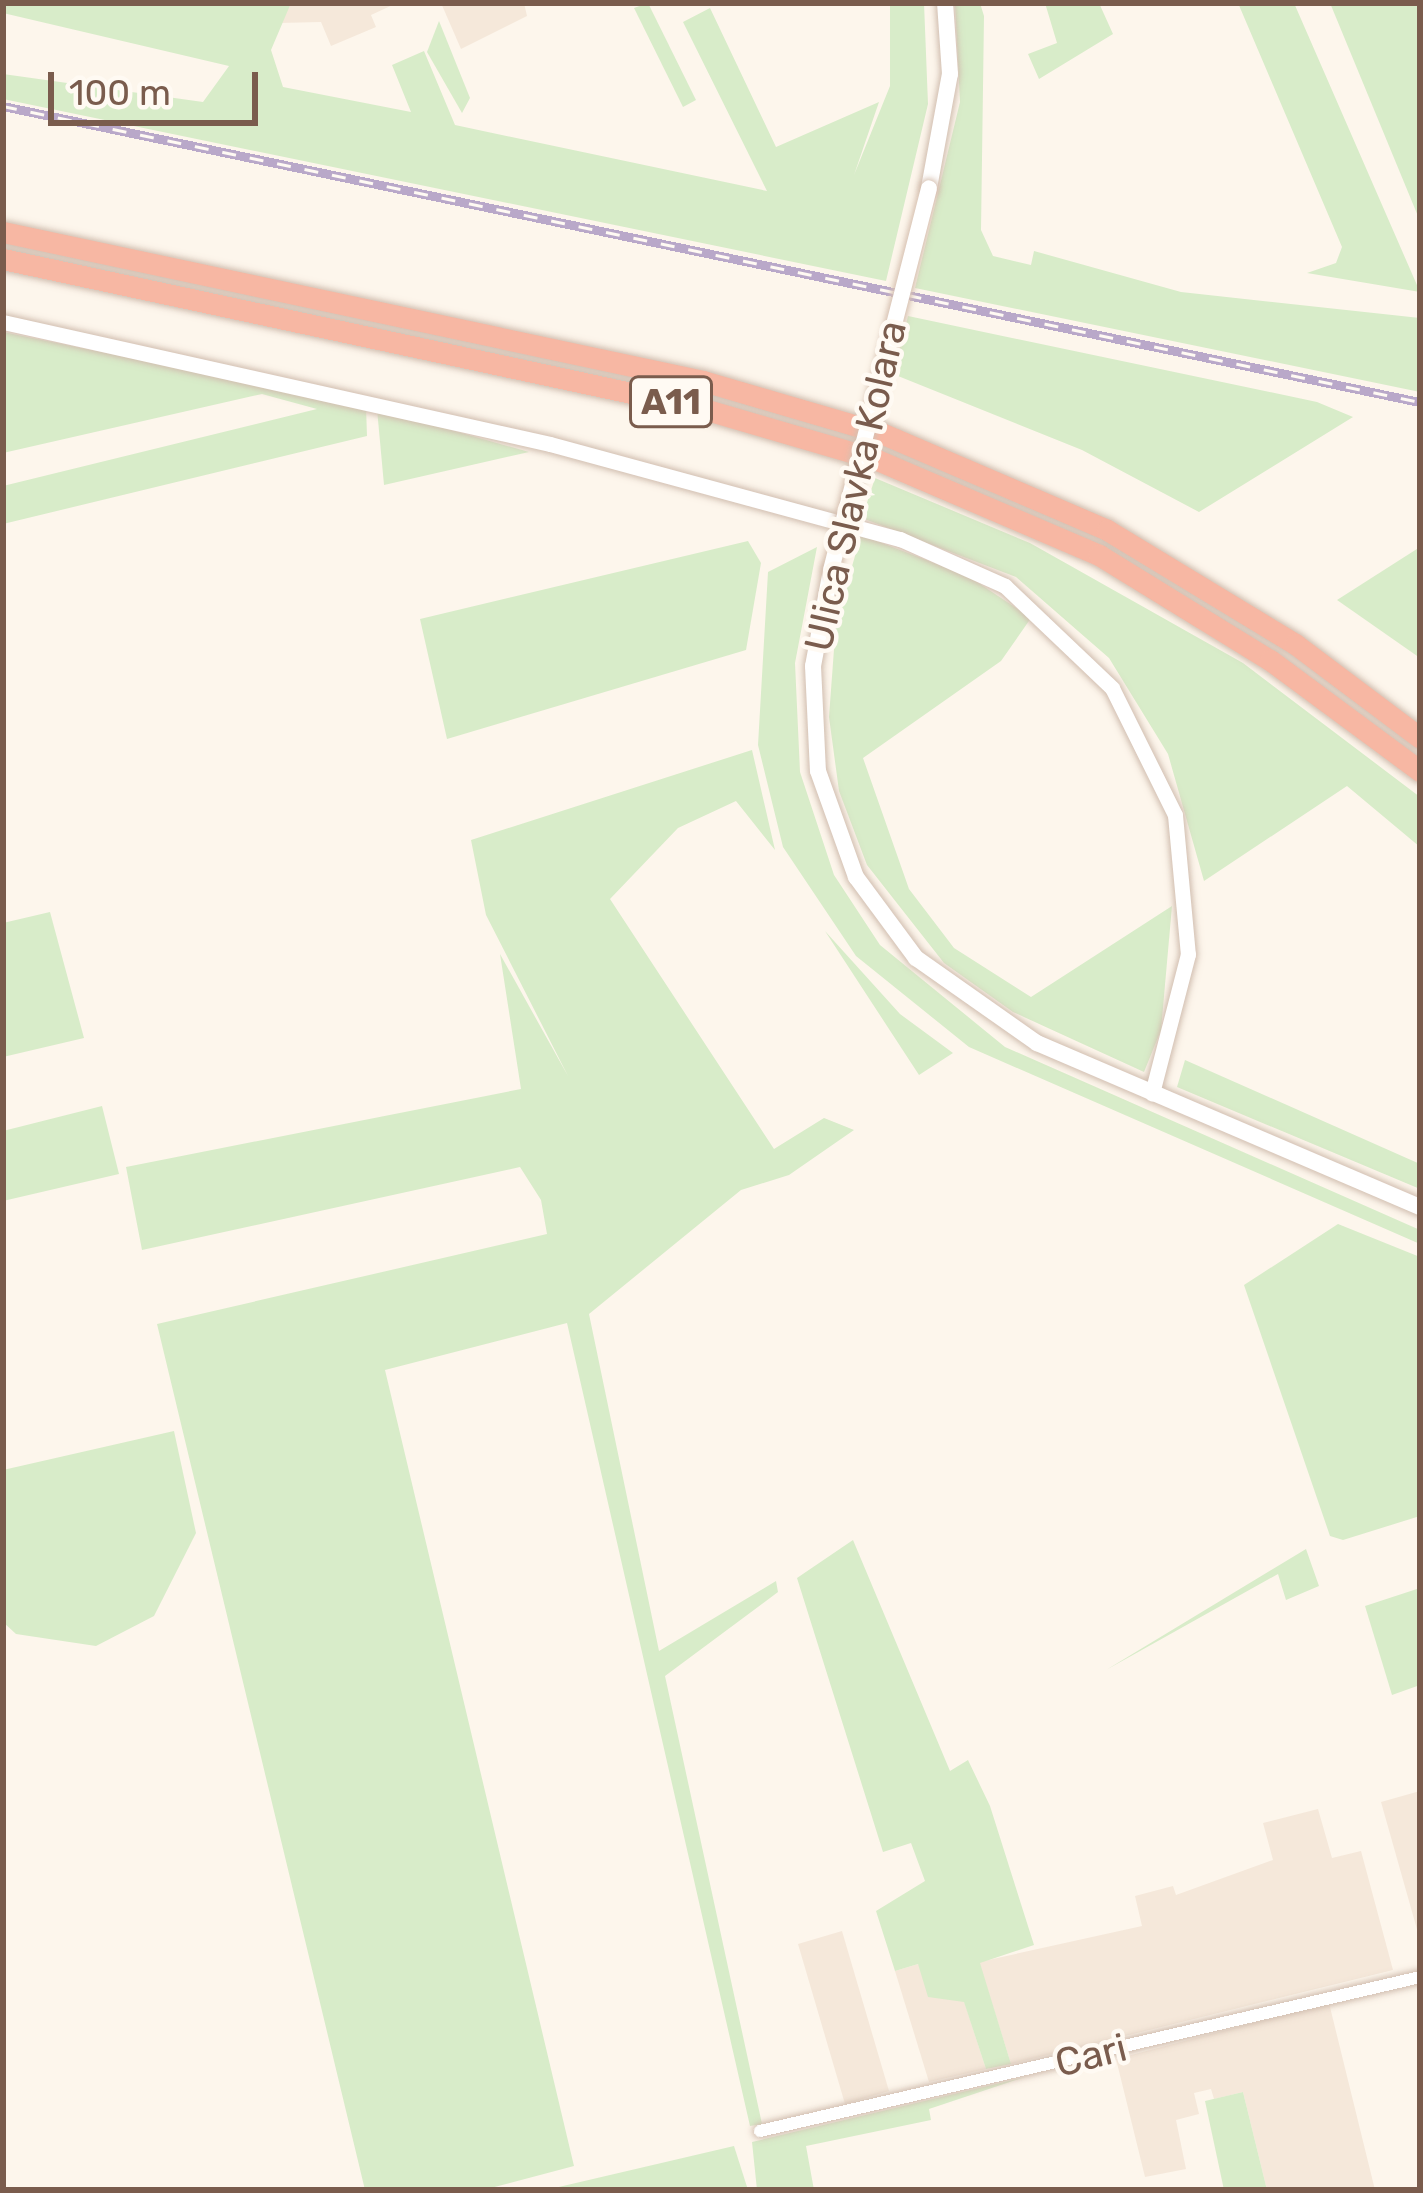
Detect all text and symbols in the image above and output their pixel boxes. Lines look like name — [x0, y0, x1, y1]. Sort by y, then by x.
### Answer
scale bar — [54, 48, 264, 122]
text: 100 m — [69, 71, 171, 114]
street label: Ulica Slavka Kolara — [795, 316, 917, 656]
road number: A11 — [626, 372, 716, 432]
street label: Cari — [1051, 2025, 1131, 2087]

